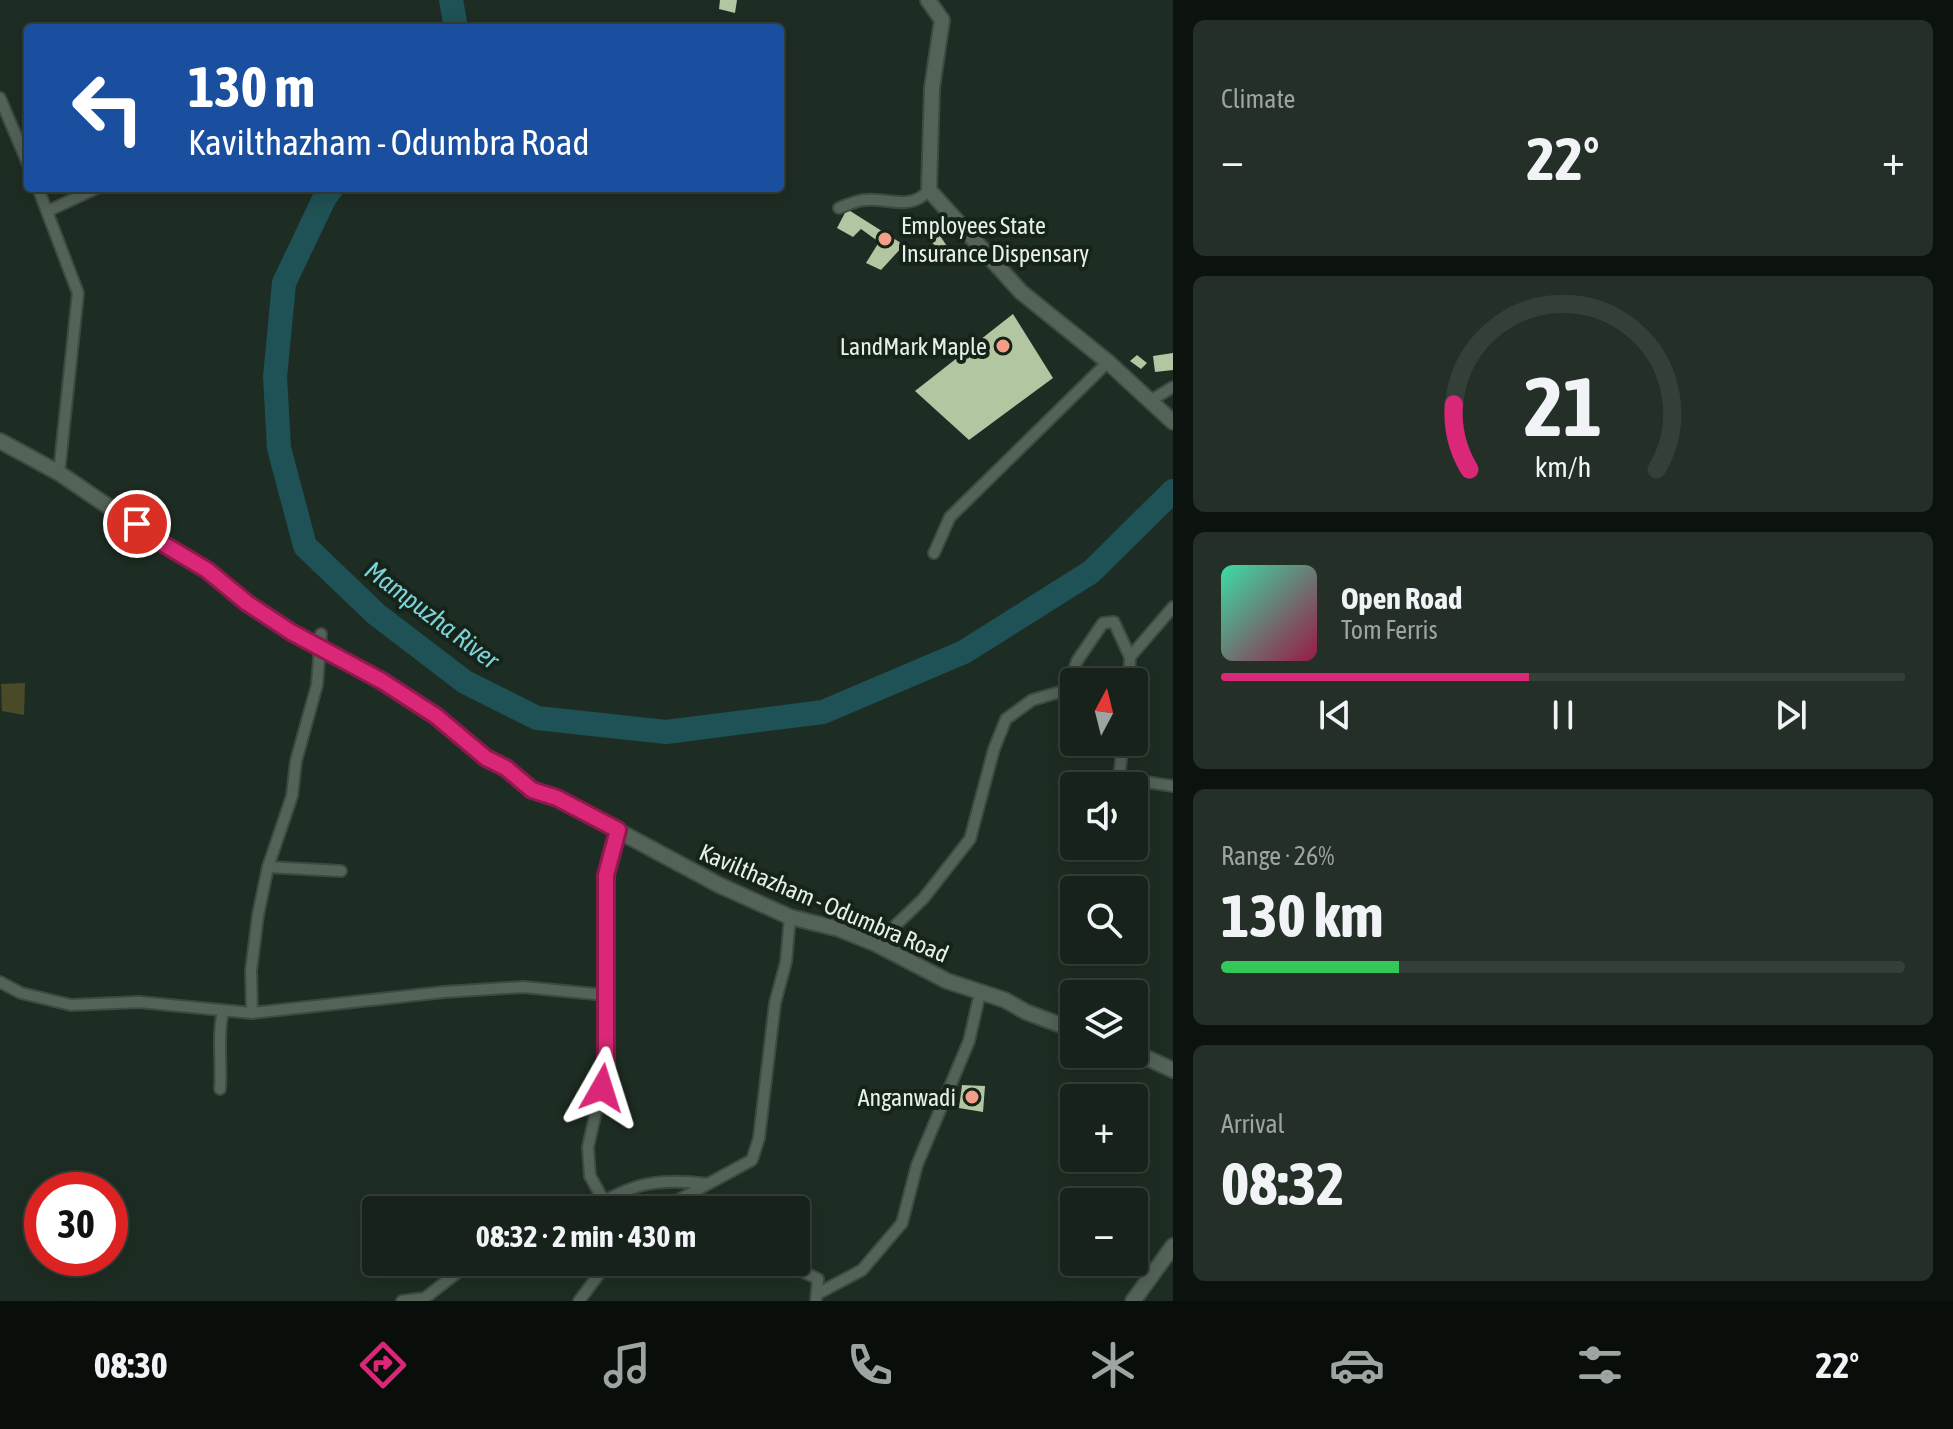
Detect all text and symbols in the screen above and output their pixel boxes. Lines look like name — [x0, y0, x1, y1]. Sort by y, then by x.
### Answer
text: 130 m — [188, 55, 315, 119]
icon: left — [56, 56, 160, 160]
text: Climate — [1221, 84, 1295, 114]
text: Kavilthazham - Odumbra Road — [188, 121, 590, 163]
text: 22° — [1527, 124, 1599, 193]
text: − — [1221, 134, 1244, 184]
text: + — [1882, 134, 1905, 184]
place label: Employees State Insurance Dispensary — [901, 212, 1089, 267]
marker: Employees State Insurance Dispensary — [876, 230, 894, 248]
place label: LandMark Maple — [840, 333, 987, 360]
marker: LandMark Maple — [994, 337, 1012, 355]
text: 21 — [1524, 358, 1602, 454]
text: km/h — [1535, 450, 1591, 483]
pin — [103, 490, 171, 558]
icon: arrive — [115, 502, 159, 546]
water label: Mampuzha River — [359, 555, 506, 676]
text: Open Road — [1341, 581, 1462, 615]
text: Tom Ferris — [1341, 615, 1438, 645]
north arrow — [1060, 668, 1148, 756]
map controls — [1060, 668, 1148, 1276]
icon: previous — [1313, 693, 1357, 737]
icon: pause — [1541, 693, 1585, 737]
icon: next — [1769, 693, 1813, 737]
button: sound — [1060, 772, 1148, 860]
street label: Kavilthazham - Odumbra Road — [695, 838, 953, 968]
text: Range · 26% — [1221, 841, 1334, 871]
button: search — [1060, 876, 1148, 964]
text: 130 km — [1221, 881, 1383, 950]
button: layers — [1060, 980, 1148, 1068]
position arrow — [560, 1046, 644, 1130]
place label: Anganwadi — [858, 1084, 956, 1111]
button: + — [1060, 1084, 1148, 1172]
marker: Anganwadi — [963, 1088, 981, 1106]
text: Arrival — [1221, 1109, 1285, 1139]
text: 08:32 — [1221, 1149, 1344, 1218]
speed limit sign: 30 — [24, 1172, 128, 1276]
button: − — [1060, 1188, 1148, 1276]
text: 08:32 · 2 min · 430 m — [476, 1219, 696, 1253]
icon: directions — [355, 1337, 411, 1393]
icon: music — [599, 1337, 655, 1393]
icon: phone — [842, 1337, 898, 1393]
icon: climate — [1085, 1337, 1141, 1393]
icon: car — [1329, 1337, 1385, 1393]
icon: filters — [1572, 1337, 1628, 1393]
text: 08:30 — [94, 1344, 168, 1386]
text: 22° — [1816, 1344, 1859, 1386]

